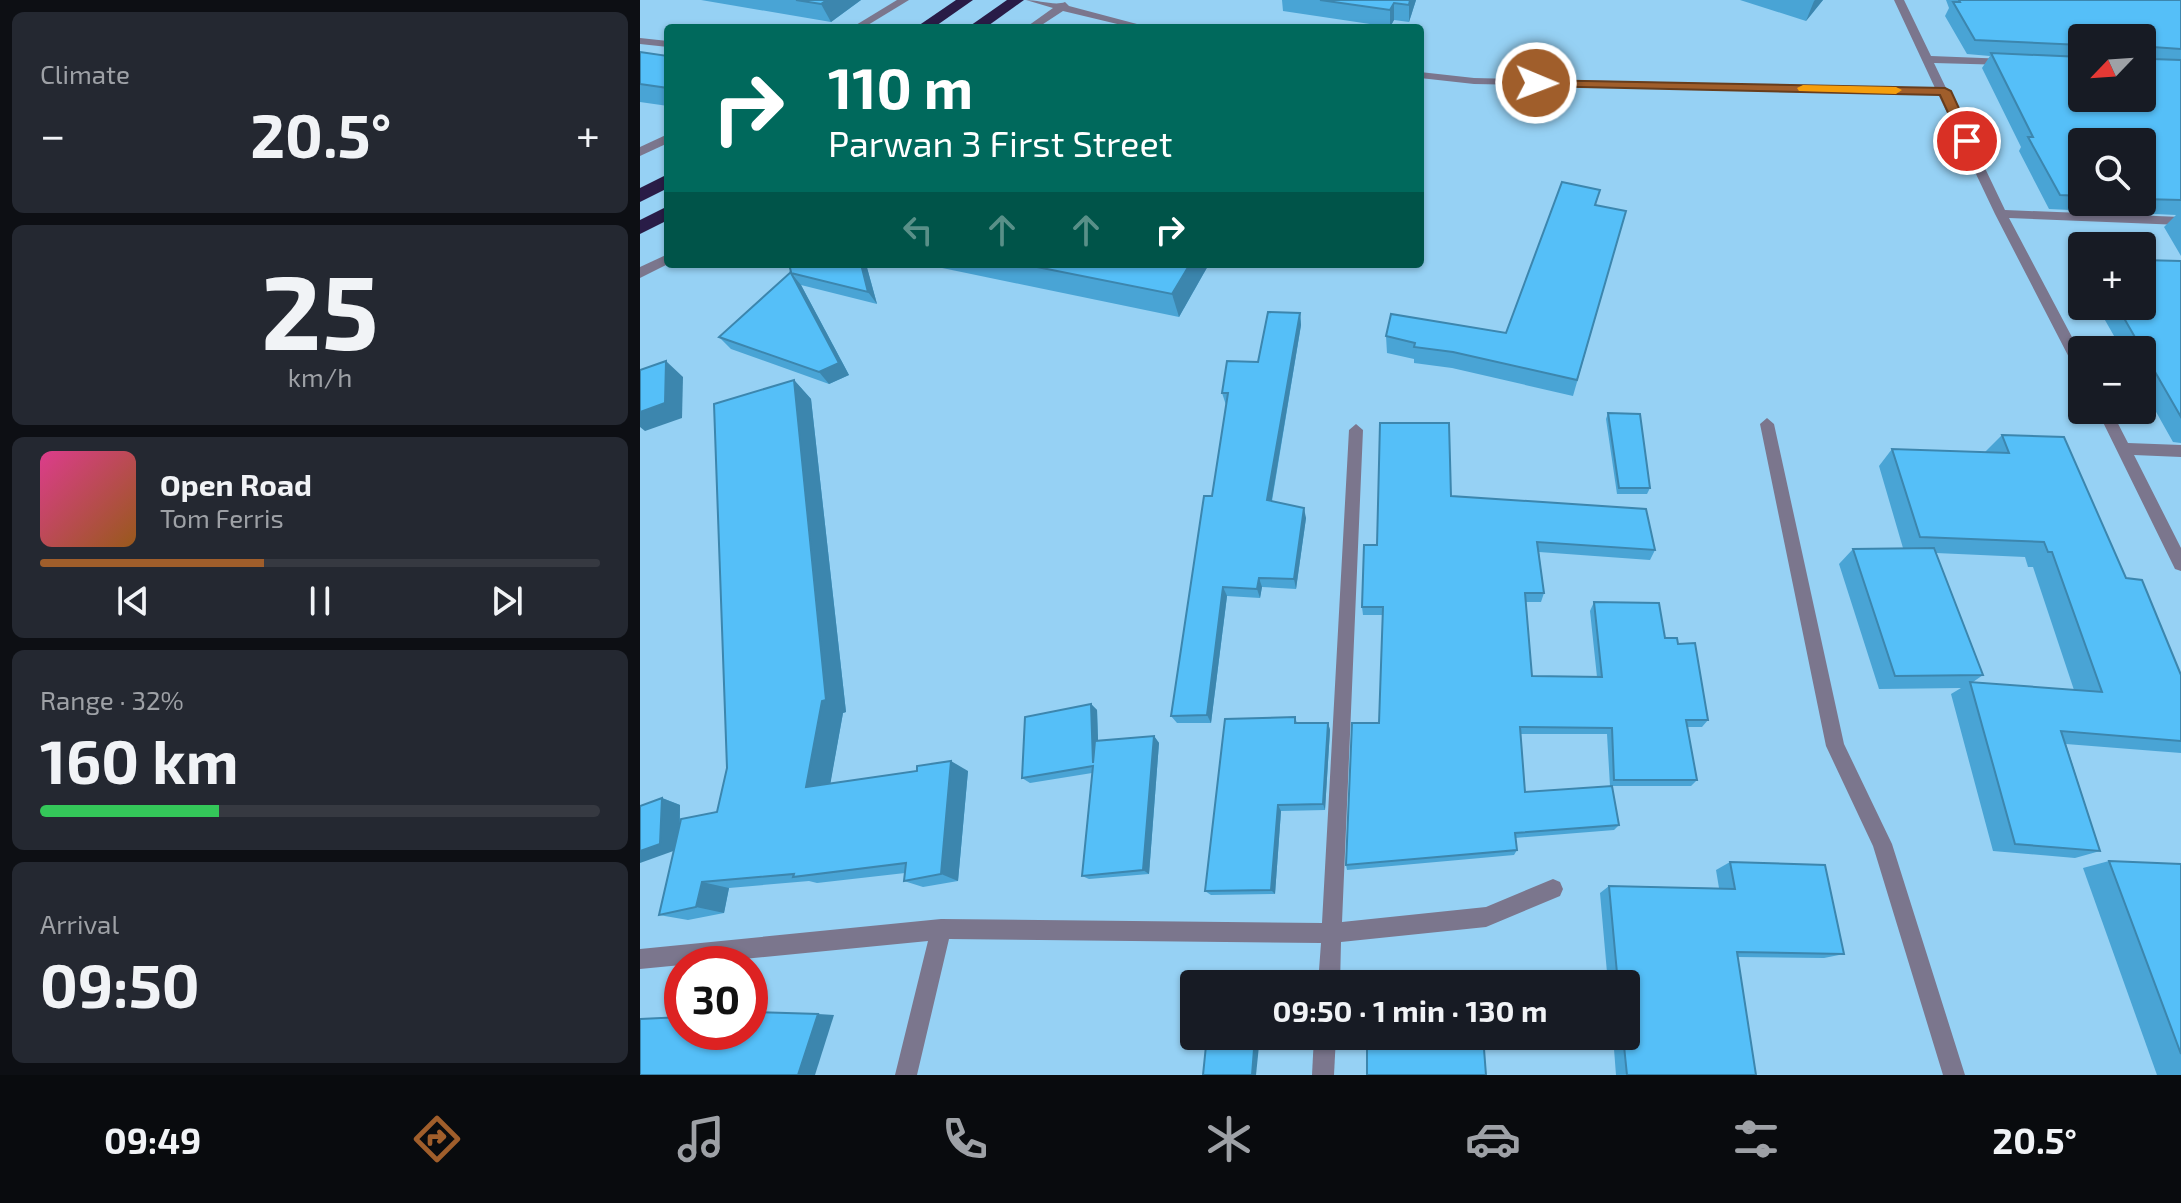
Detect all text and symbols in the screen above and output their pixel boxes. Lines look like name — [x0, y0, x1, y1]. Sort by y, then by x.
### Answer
north arrow — [2068, 24, 2156, 112]
map controls — [2068, 24, 2156, 424]
position arrow — [1494, 41, 1578, 125]
text: 110 m — [828, 53, 973, 120]
icon: right — [696, 56, 800, 160]
text: Climate — [40, 58, 130, 89]
text: 20.5° — [250, 98, 391, 170]
text: − — [40, 107, 66, 160]
text: + — [576, 107, 600, 160]
pin — [1933, 107, 2001, 175]
icon: arrive — [1945, 119, 1989, 163]
text: Parwan 3 First Street — [828, 121, 1172, 164]
button: search — [2068, 128, 2156, 216]
icon: left — [896, 208, 940, 252]
icon: ahead — [980, 208, 1024, 252]
icon: ahead — [1064, 208, 1108, 252]
icon: right — [1148, 208, 1192, 252]
button: + — [2068, 232, 2156, 320]
text: 25 — [261, 246, 379, 371]
button: − — [2068, 336, 2156, 424]
text: km/h — [288, 361, 352, 392]
text: Open Road — [160, 466, 312, 502]
text: Tom Ferris — [160, 502, 284, 533]
icon: previous — [111, 579, 155, 623]
icon: pause — [298, 579, 342, 623]
icon: next — [485, 579, 529, 623]
text: Range · 32% — [40, 684, 184, 715]
text: 160 km — [40, 724, 239, 796]
text: Arrival — [40, 908, 119, 939]
speed limit sign: 30 — [664, 946, 768, 1050]
text: 09:50 — [40, 948, 200, 1020]
text: 09:50 · 1 min · 130 m — [1273, 992, 1547, 1028]
icon: directions — [409, 1111, 465, 1167]
icon: music — [673, 1111, 729, 1167]
icon: phone — [937, 1111, 993, 1167]
icon: climate — [1201, 1111, 1257, 1167]
icon: car — [1465, 1111, 1521, 1167]
icon: filters — [1728, 1111, 1784, 1167]
text: 09:49 — [104, 1118, 201, 1161]
text: 20.5° — [1992, 1118, 2077, 1161]

